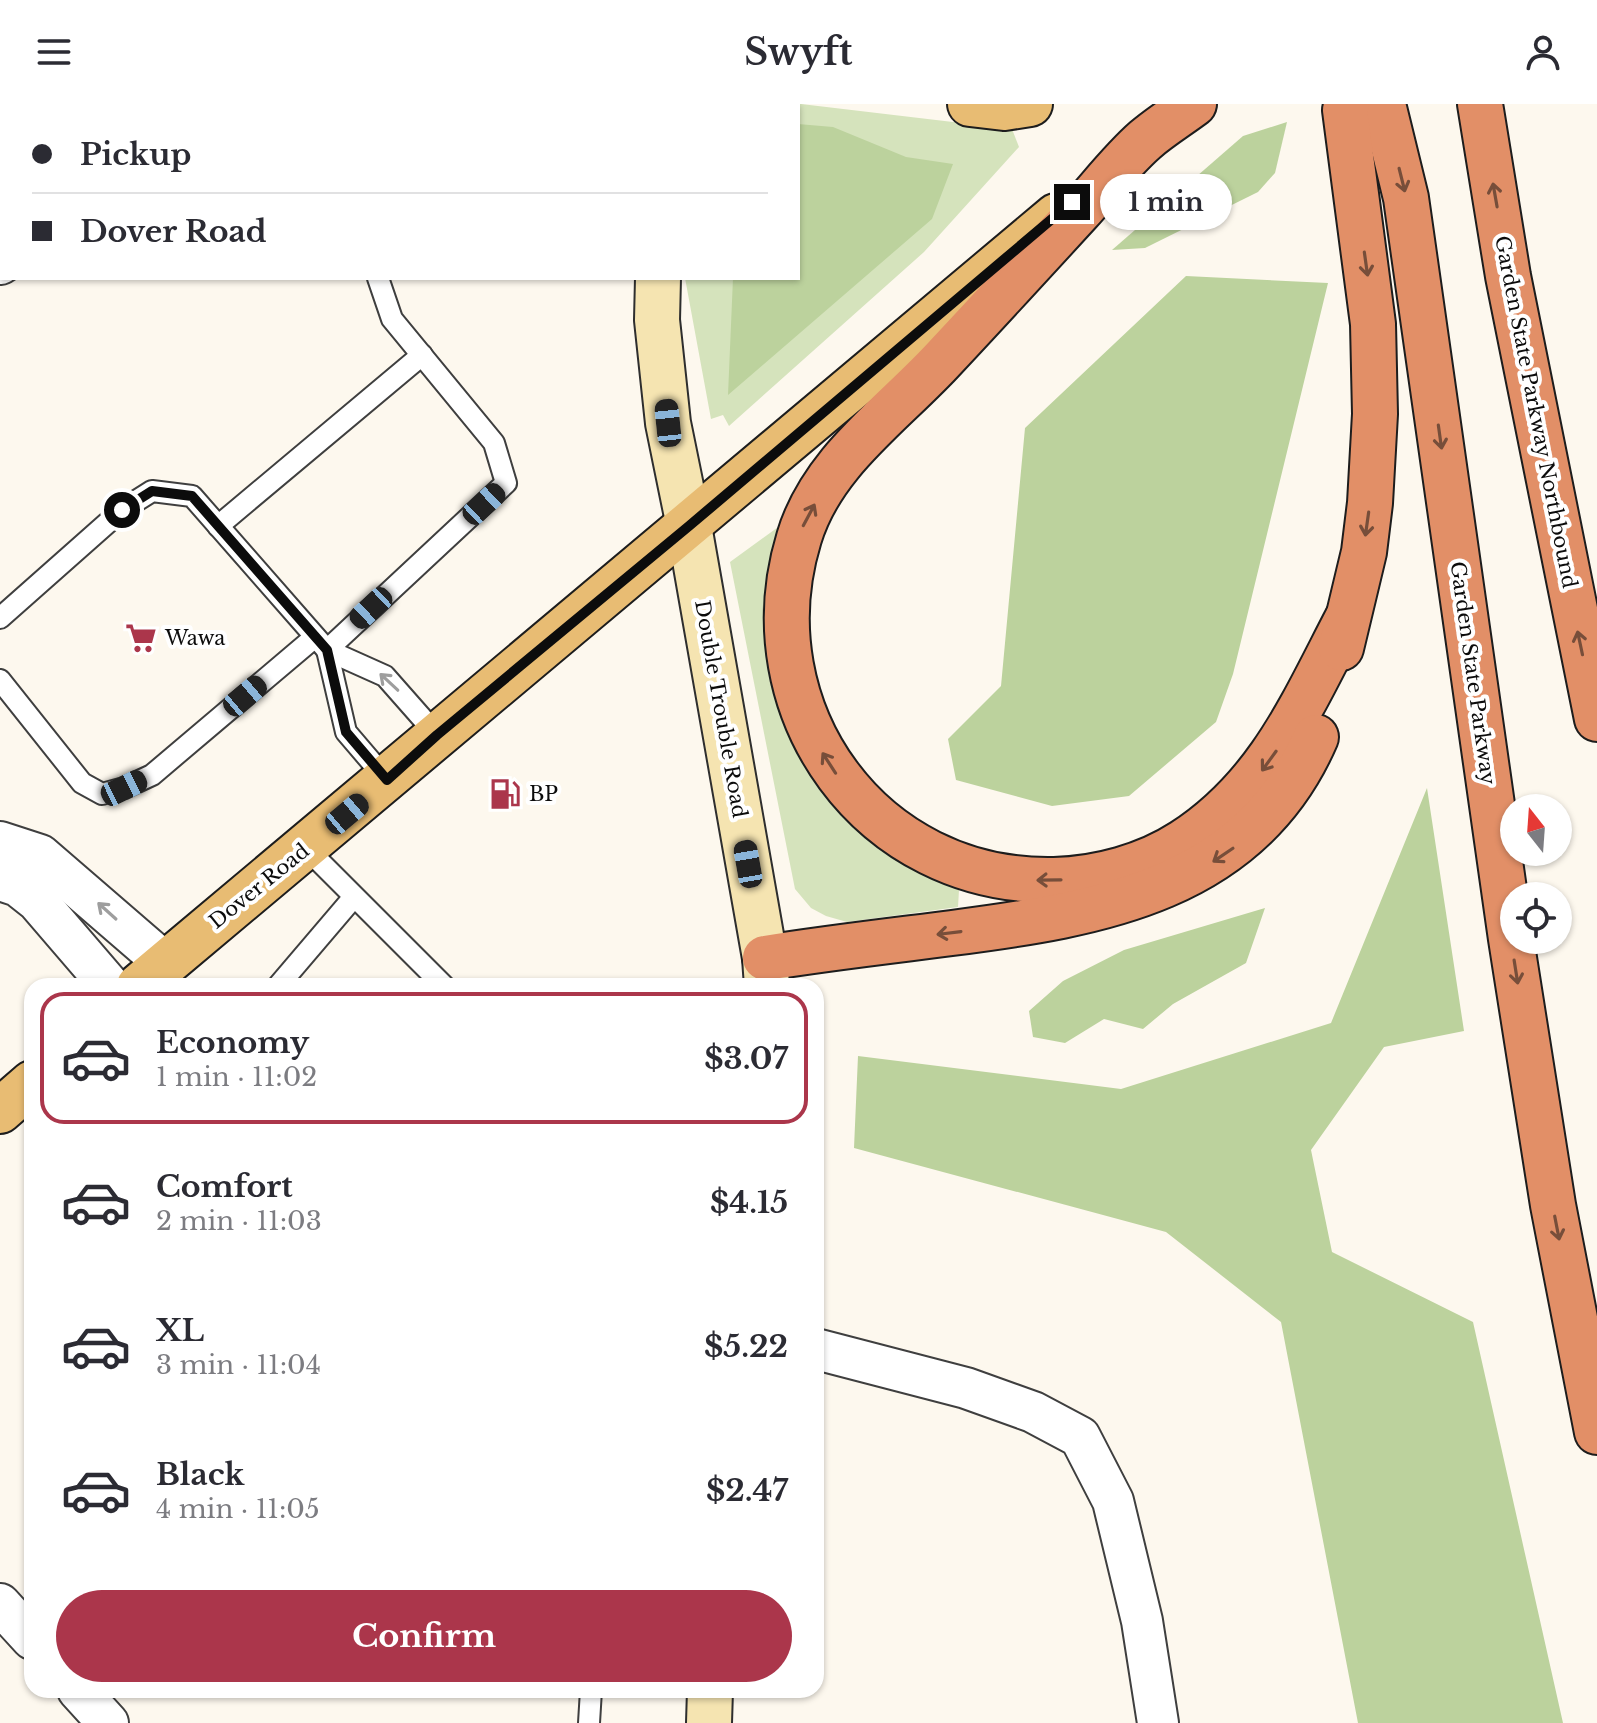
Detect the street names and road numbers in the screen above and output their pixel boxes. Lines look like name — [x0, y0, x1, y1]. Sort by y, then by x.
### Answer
street label: Garden State Parkway Northbound — [1490, 234, 1582, 590]
street label: Garden State Parkway — [1445, 560, 1501, 786]
street label: Double Trouble Road — [690, 598, 752, 820]
street label: Dover Road — [204, 838, 314, 934]

